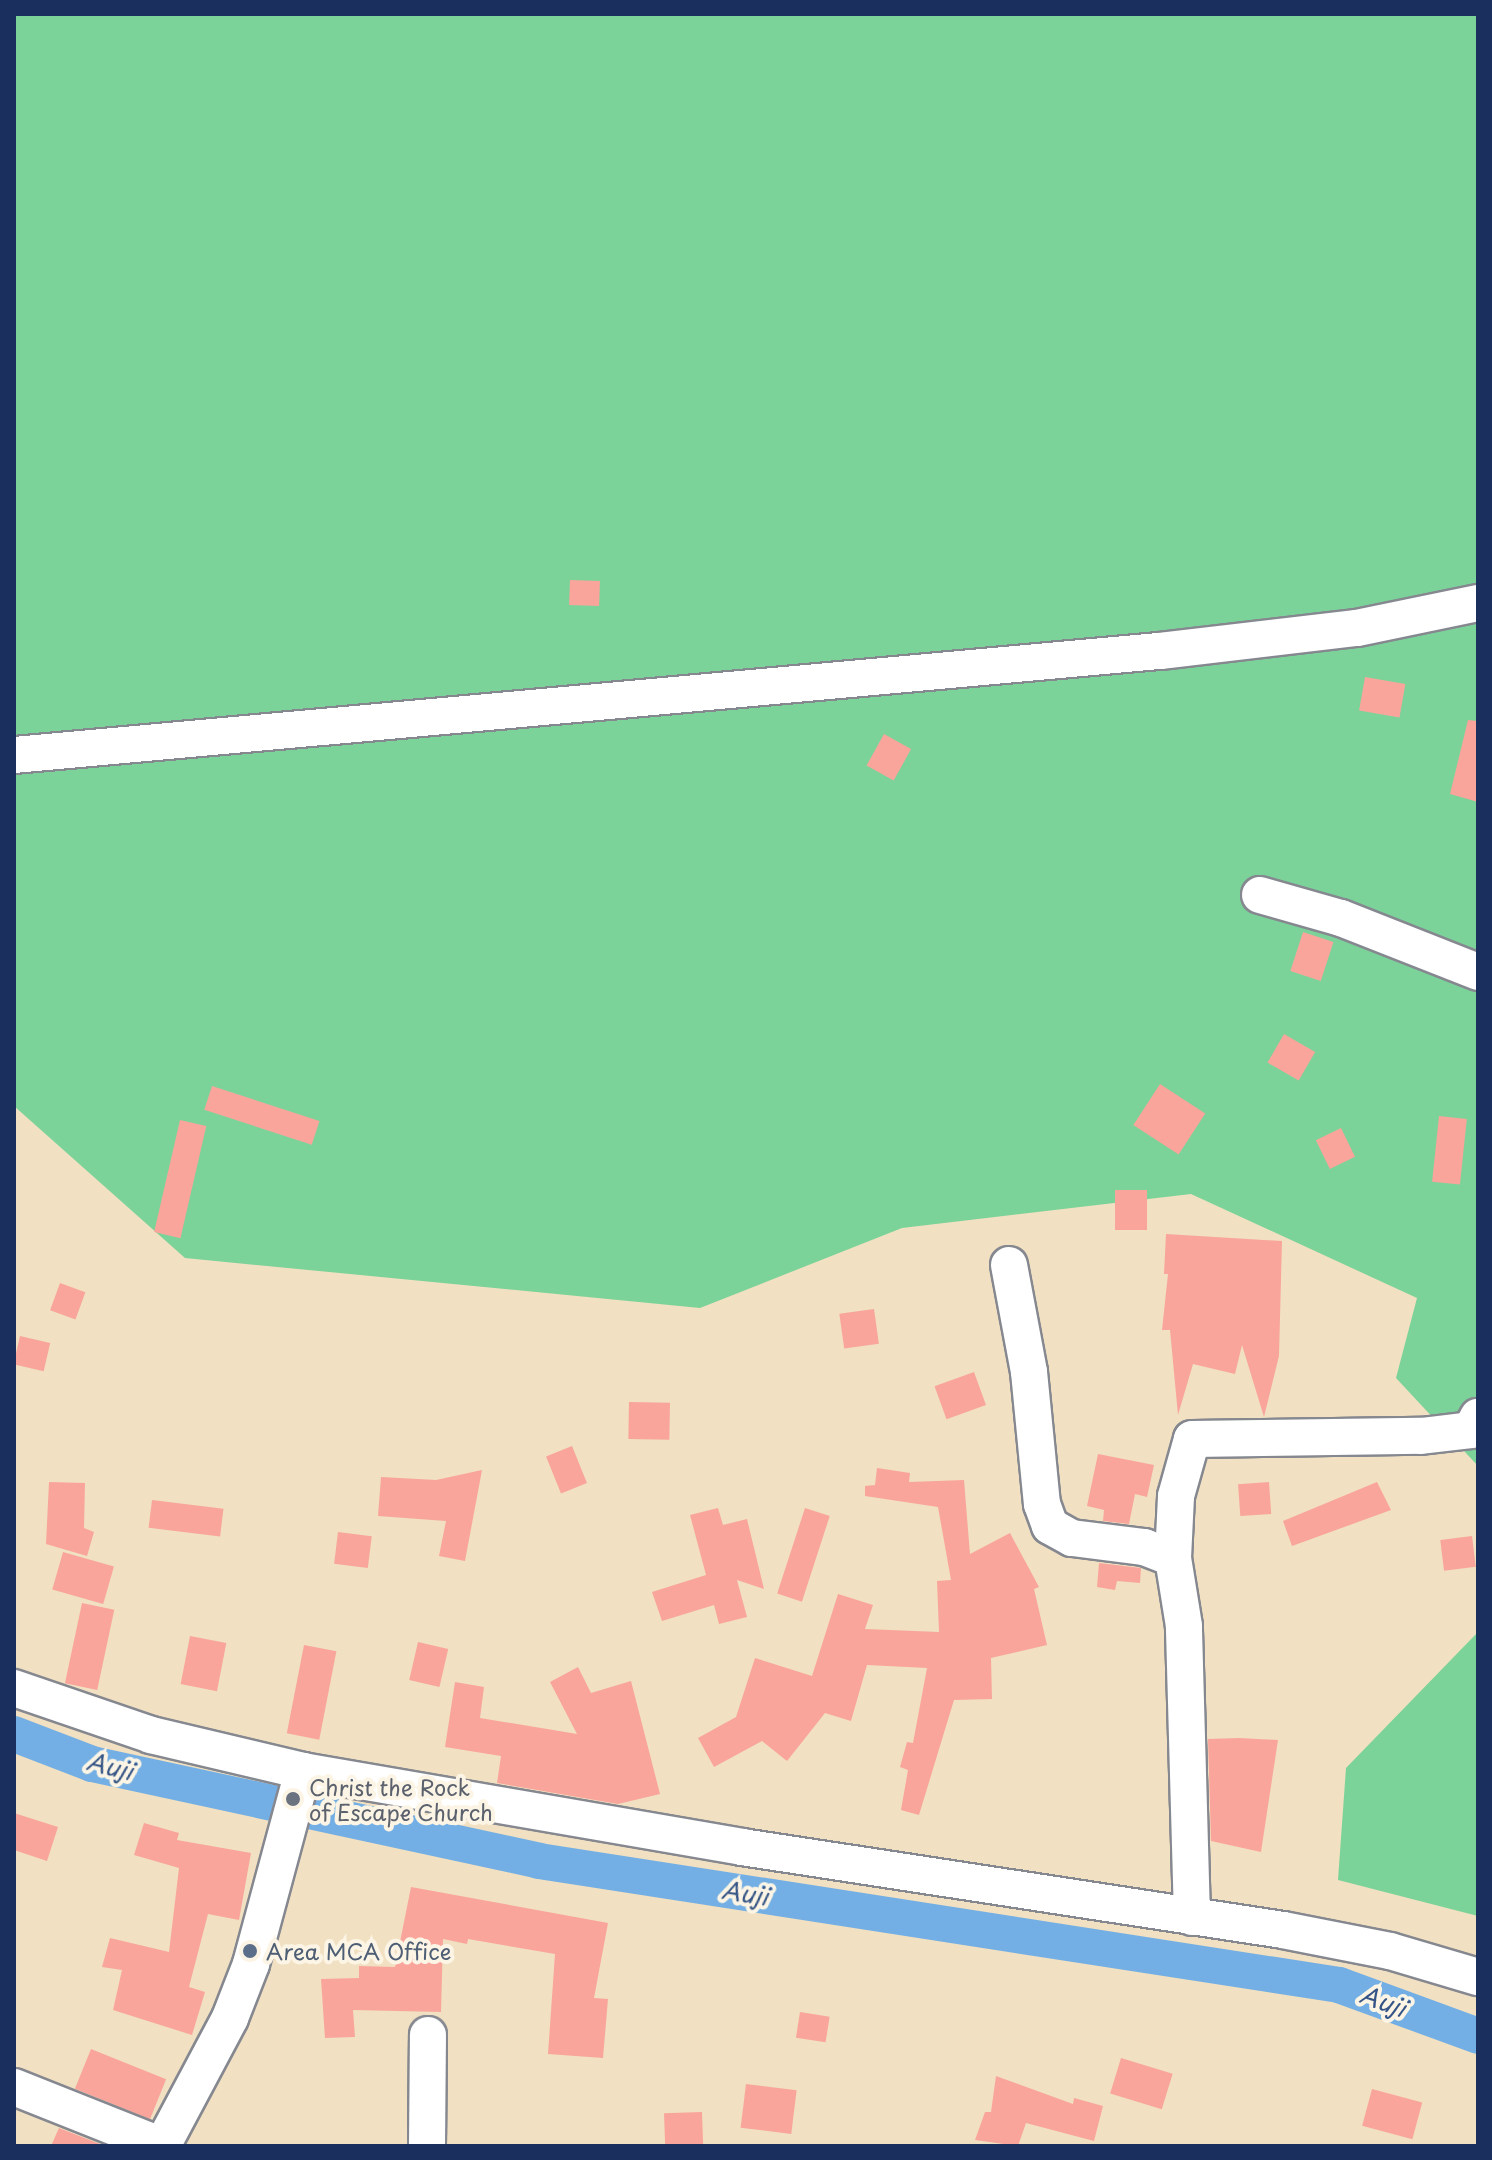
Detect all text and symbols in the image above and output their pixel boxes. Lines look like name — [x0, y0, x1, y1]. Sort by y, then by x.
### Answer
water label: Auji — [84, 1746, 136, 1786]
place label: Christ the Rock of Escape Church — [309, 1773, 493, 1824]
marker: Christ the Rock of Escape Church — [284, 1790, 302, 1808]
water label: Auji — [720, 1875, 770, 1911]
place label: Area MCA Office — [266, 1938, 451, 1964]
marker: Area MCA Office — [241, 1942, 259, 1960]
water label: Auji — [1356, 1980, 1410, 2022]

